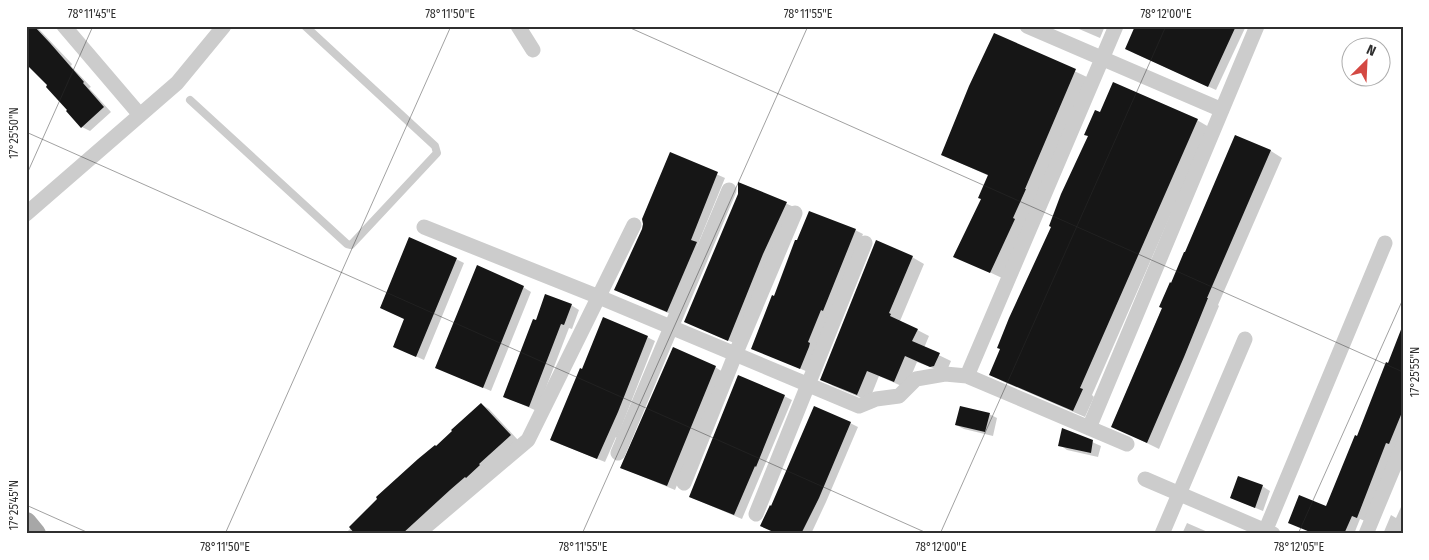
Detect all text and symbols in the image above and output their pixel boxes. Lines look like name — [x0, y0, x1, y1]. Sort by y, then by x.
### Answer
text: 78°11'45"E — [68, 7, 117, 21]
text: 78°11'50"E — [425, 7, 475, 21]
text: 78°11'55"E — [784, 7, 833, 21]
text: 78°12'00"E — [1140, 7, 1192, 21]
north arrow — [1342, 38, 1392, 88]
text: N — [1364, 41, 1378, 60]
text: 17°25'50"N — [7, 107, 21, 159]
text: 17°25'55"N — [1408, 347, 1422, 397]
text: 17°25'45"N — [7, 480, 21, 530]
text: 78°11'50"E — [200, 540, 250, 554]
text: 78°11'55"E — [559, 540, 608, 554]
text: 78°12'00"E — [915, 540, 967, 554]
text: 78°12'05"E — [1274, 540, 1324, 554]

